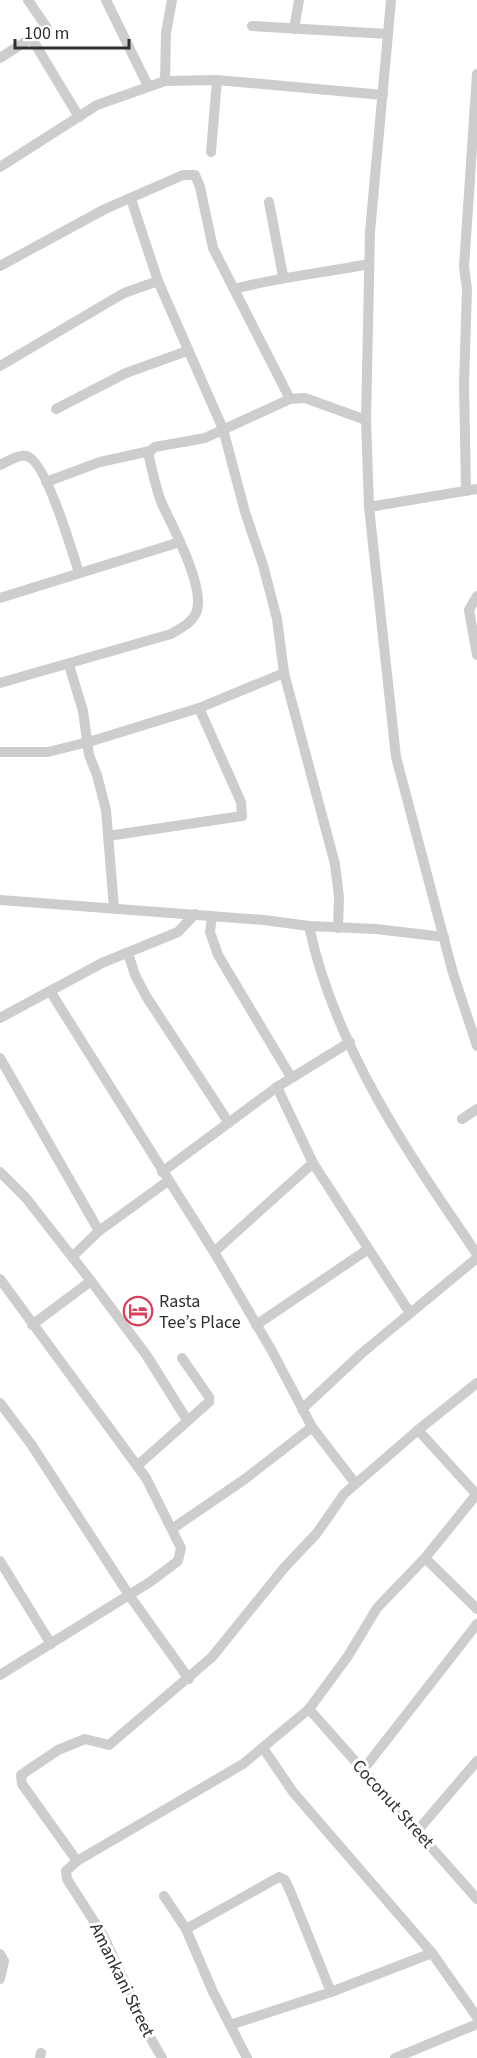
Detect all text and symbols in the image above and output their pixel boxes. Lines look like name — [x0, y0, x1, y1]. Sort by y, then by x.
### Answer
scale bar — [15, 12, 129, 50]
text: 100 m — [24, 21, 69, 46]
place label: Rasta Tee’s Place — [159, 1289, 241, 1335]
hotel icon: Rasta Tee’s Place — [122, 1295, 154, 1327]
street label: Coconut Street — [346, 1754, 440, 1854]
street label: Amankani Street — [84, 1919, 160, 2041]

